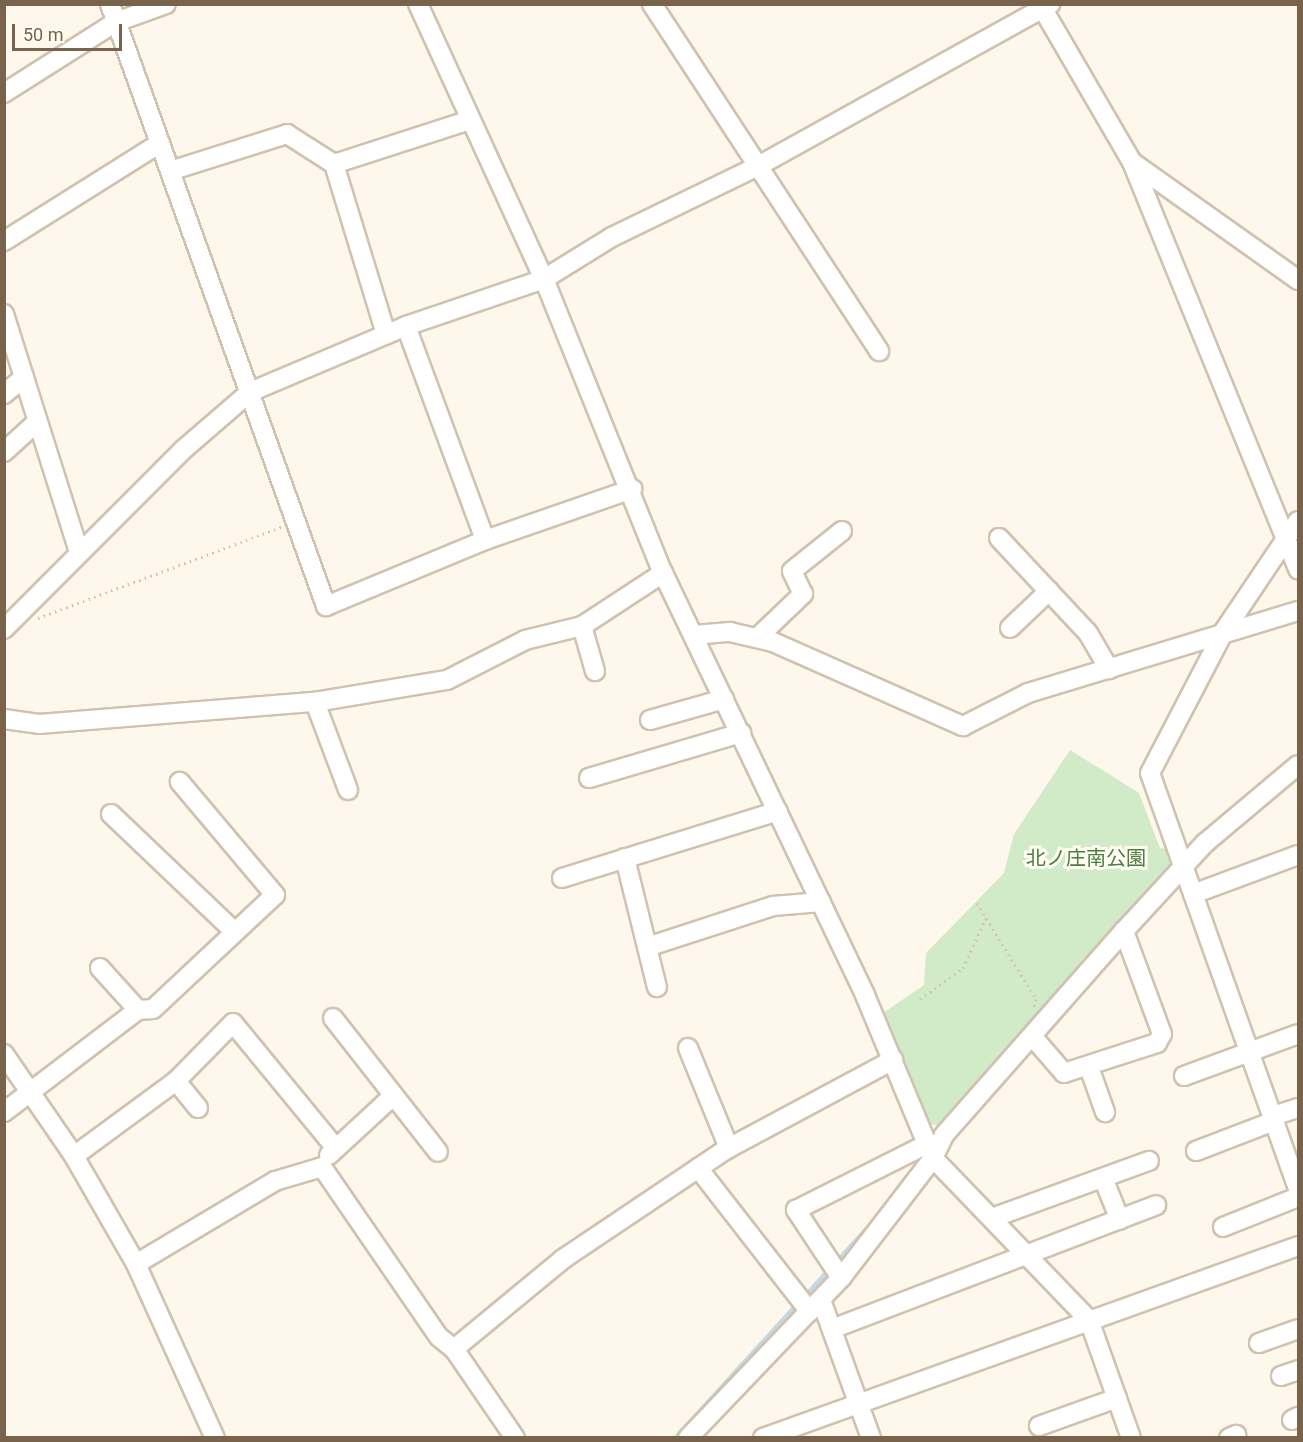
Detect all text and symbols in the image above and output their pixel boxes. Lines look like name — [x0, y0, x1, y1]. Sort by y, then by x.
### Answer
scale bar — [15, 12, 124, 50]
text: 50 m — [23, 24, 63, 45]
park label: 北ノ庄南公園 — [1026, 846, 1146, 870]

